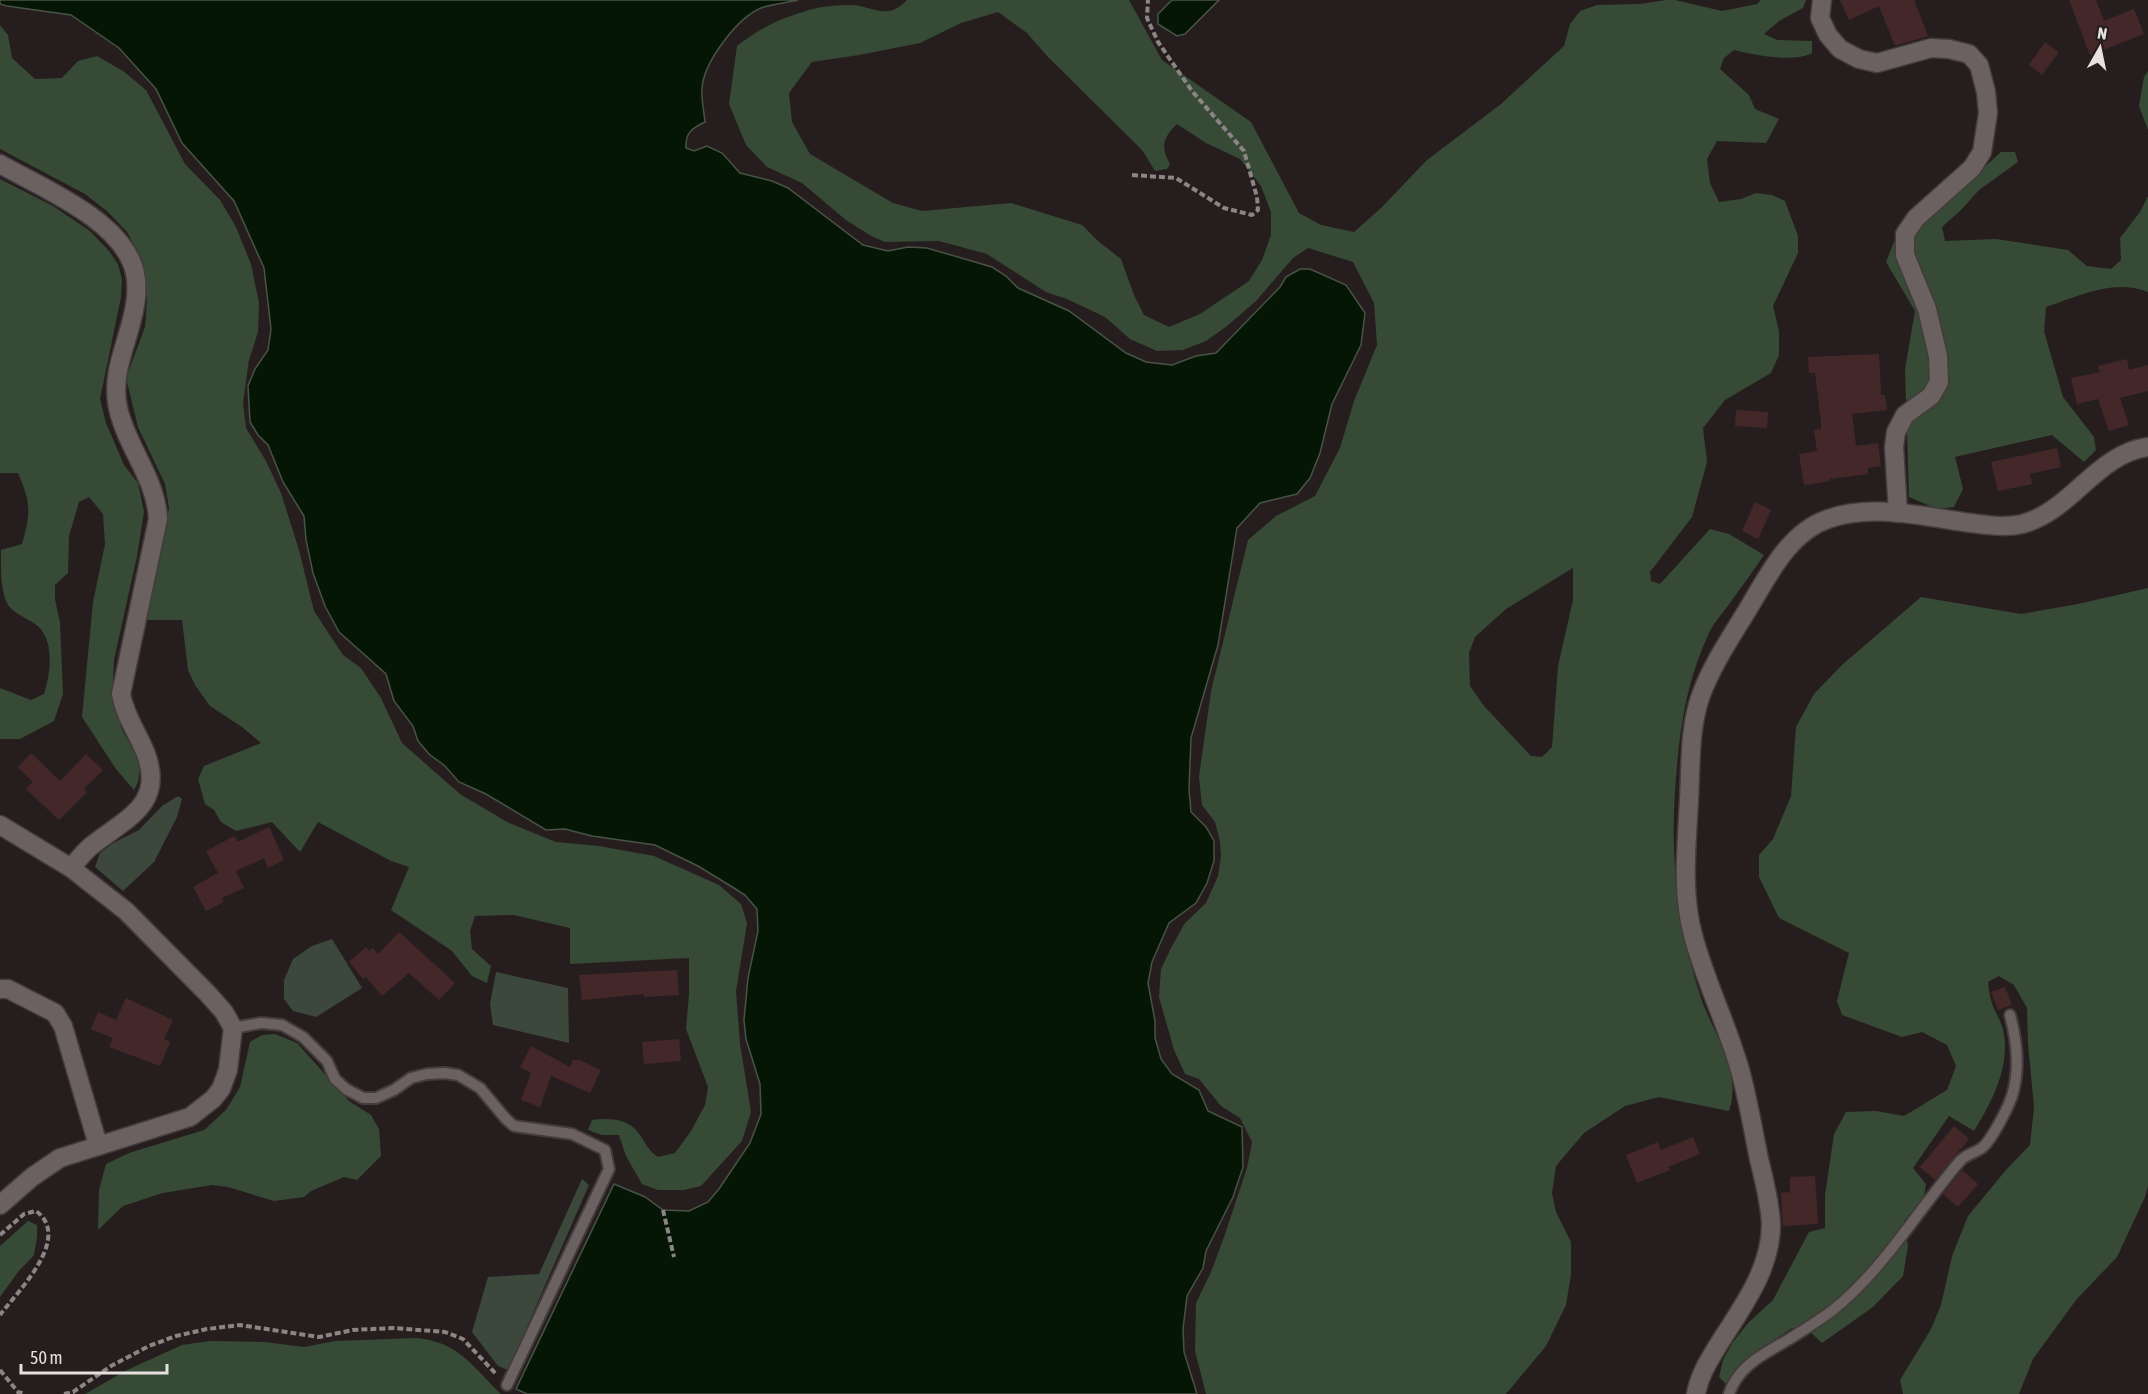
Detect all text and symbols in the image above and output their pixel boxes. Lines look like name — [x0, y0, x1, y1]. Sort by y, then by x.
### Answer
north arrow — [2070, 18, 2130, 78]
text: N — [2096, 24, 2108, 43]
scale bar — [21, 1337, 166, 1375]
text: 50 m — [30, 1347, 62, 1368]

